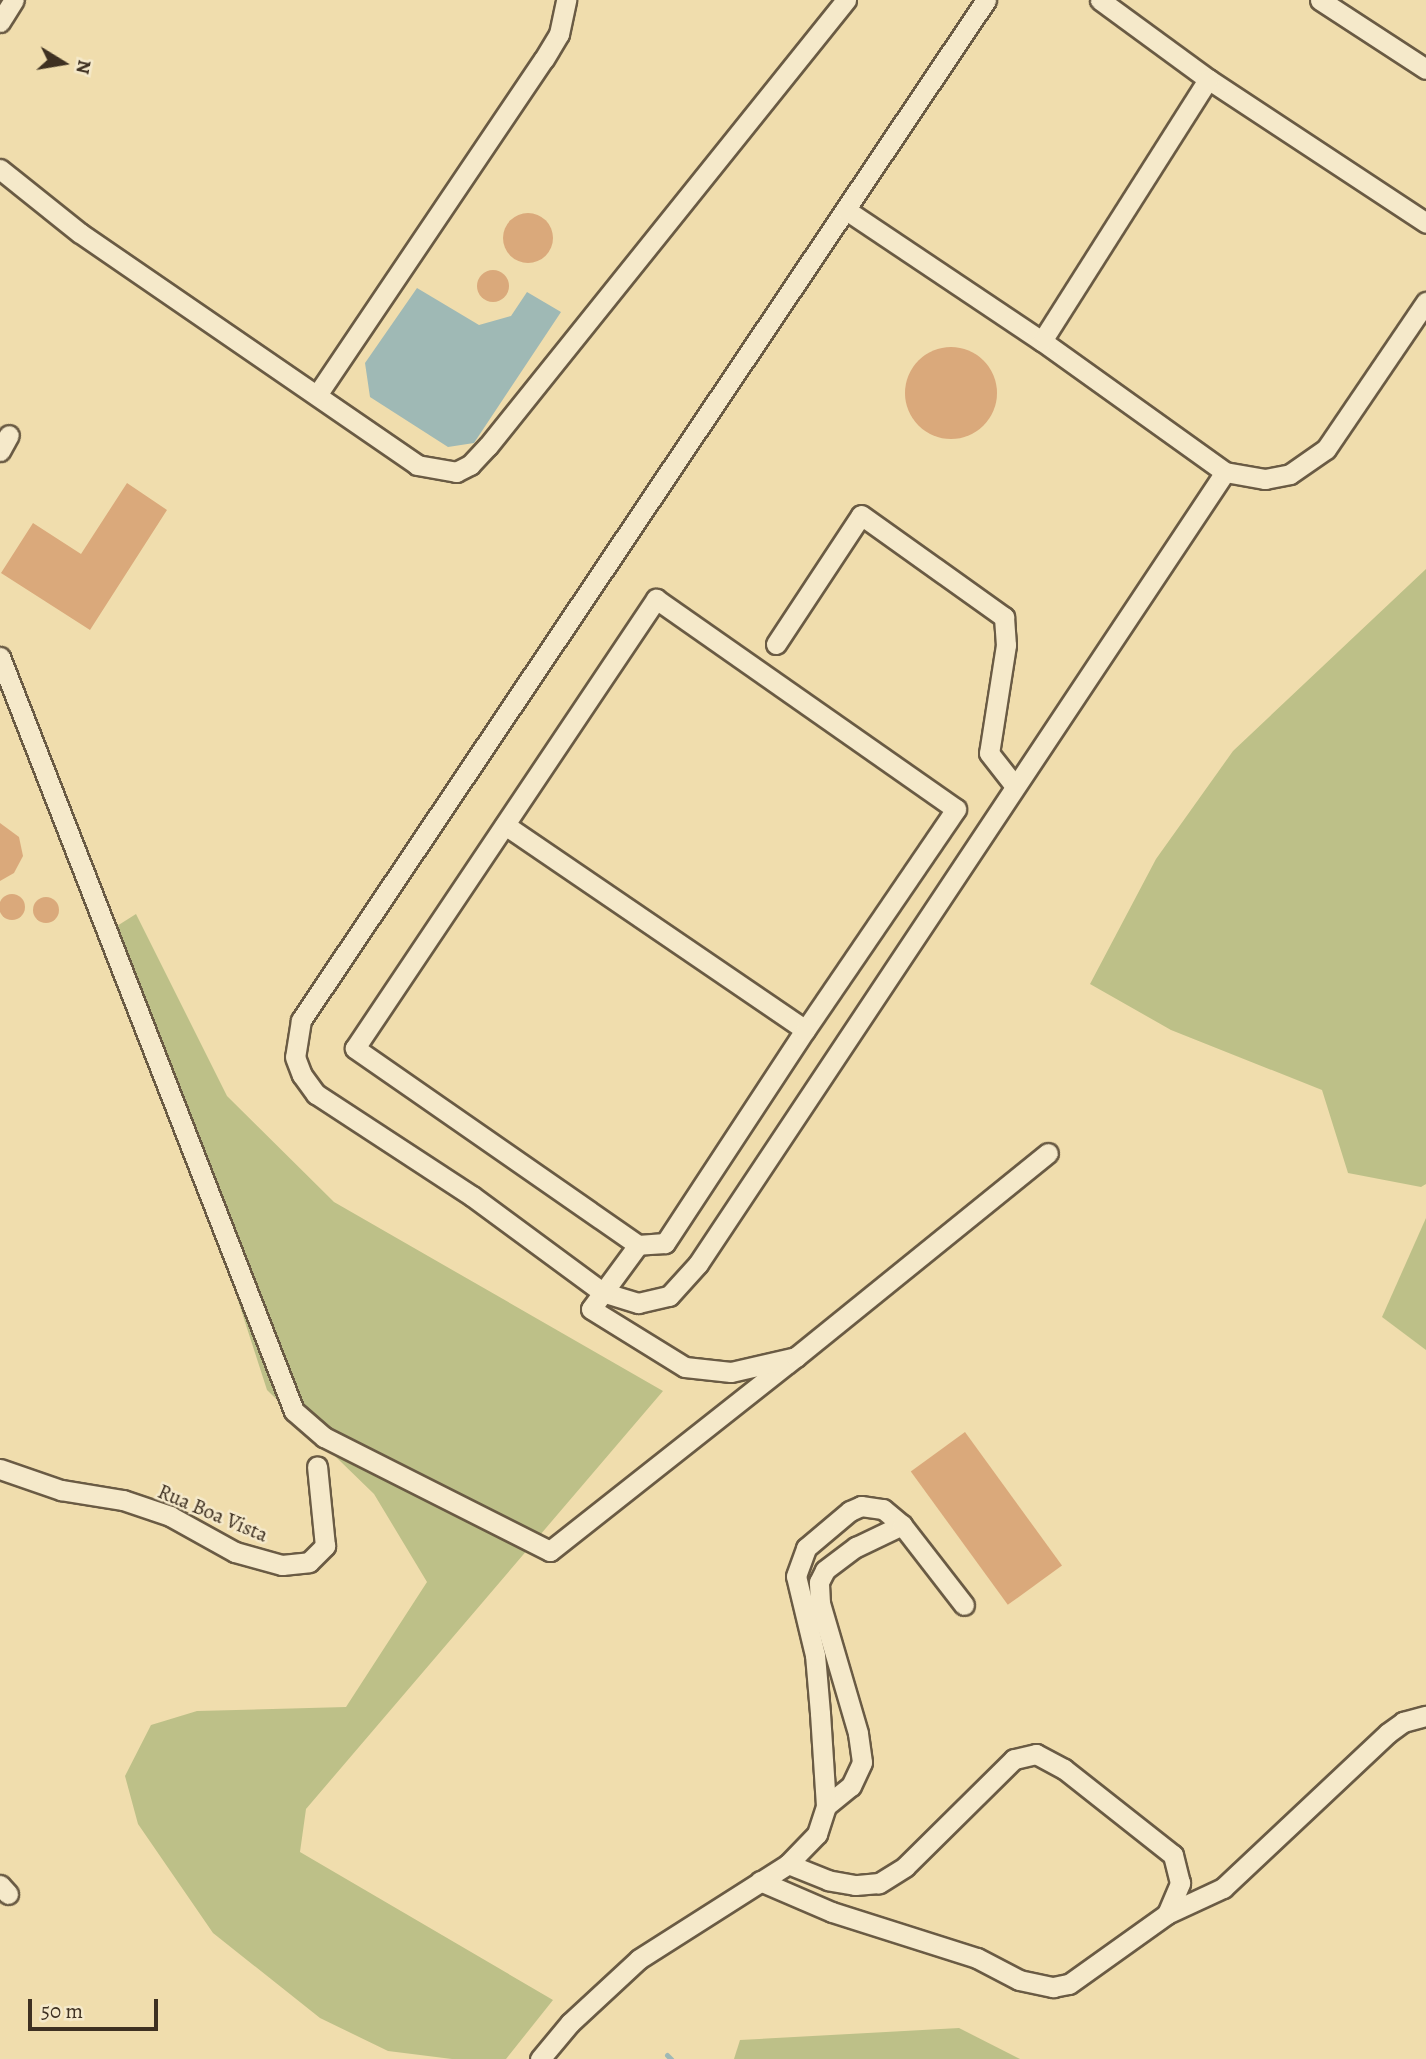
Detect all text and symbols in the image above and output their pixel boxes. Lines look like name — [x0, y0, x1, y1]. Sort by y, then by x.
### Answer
north arrow — [28, 28, 98, 98]
text: N — [70, 58, 98, 76]
street label: Rua Boa Vista — [154, 1478, 272, 1548]
scale bar — [32, 1986, 161, 2030]
text: 50 m — [41, 1997, 83, 2025]

